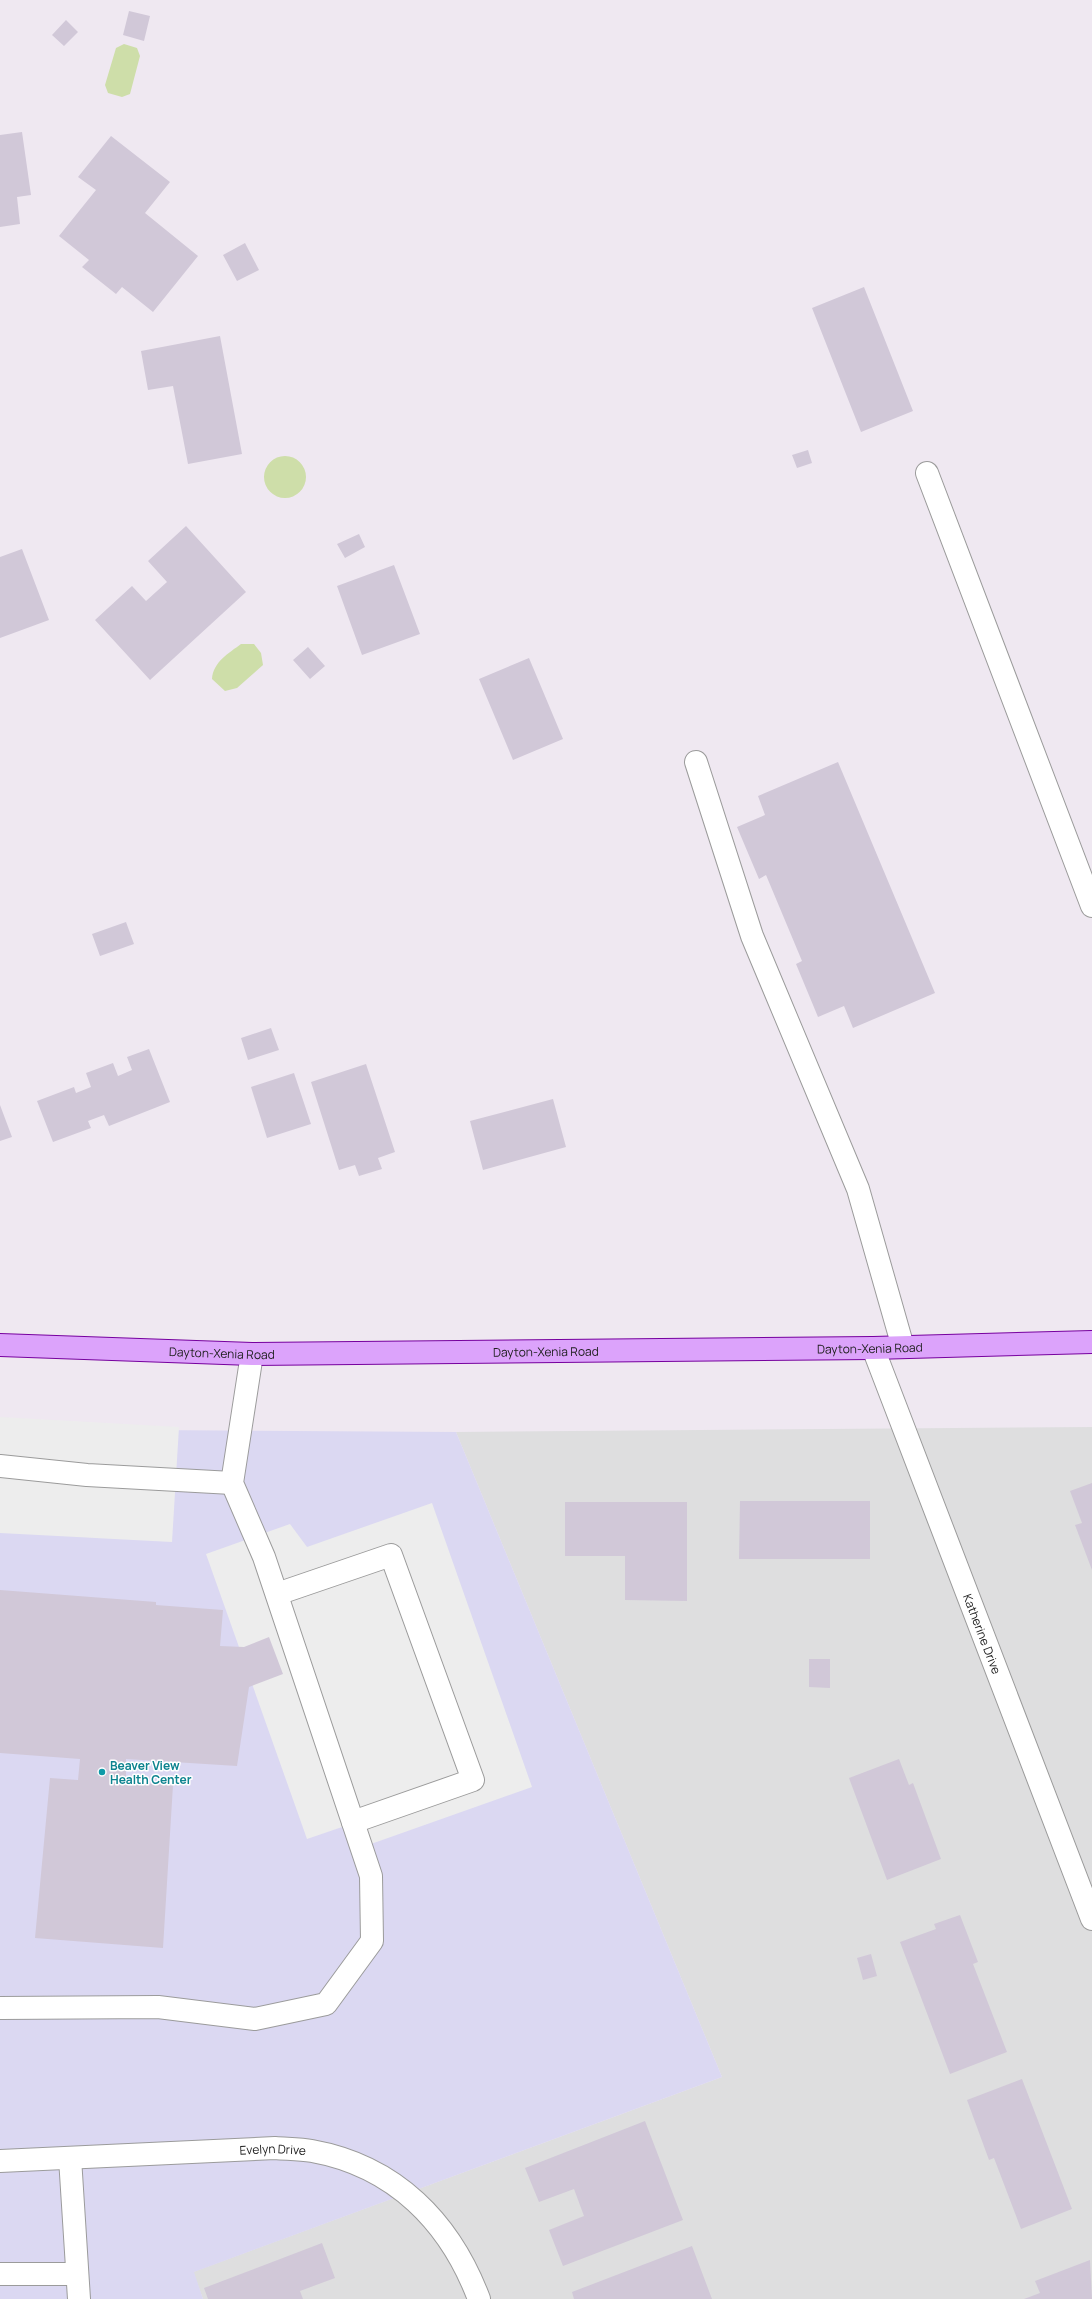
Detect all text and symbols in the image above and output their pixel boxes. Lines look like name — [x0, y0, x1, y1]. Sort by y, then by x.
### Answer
street label: Dayton-Xenia Road — [817, 1338, 923, 1357]
street label: Dayton-Xenia Road — [493, 1342, 599, 1360]
street label: Dayton-Xenia Road — [169, 1343, 275, 1363]
street label: Katherine Drive — [960, 1591, 1006, 1676]
place label: Beaver View Health Center — [110, 1757, 192, 1788]
marker: Beaver View Health Center — [97, 1767, 107, 1777]
street label: Evelyn Drive — [239, 2139, 307, 2159]

